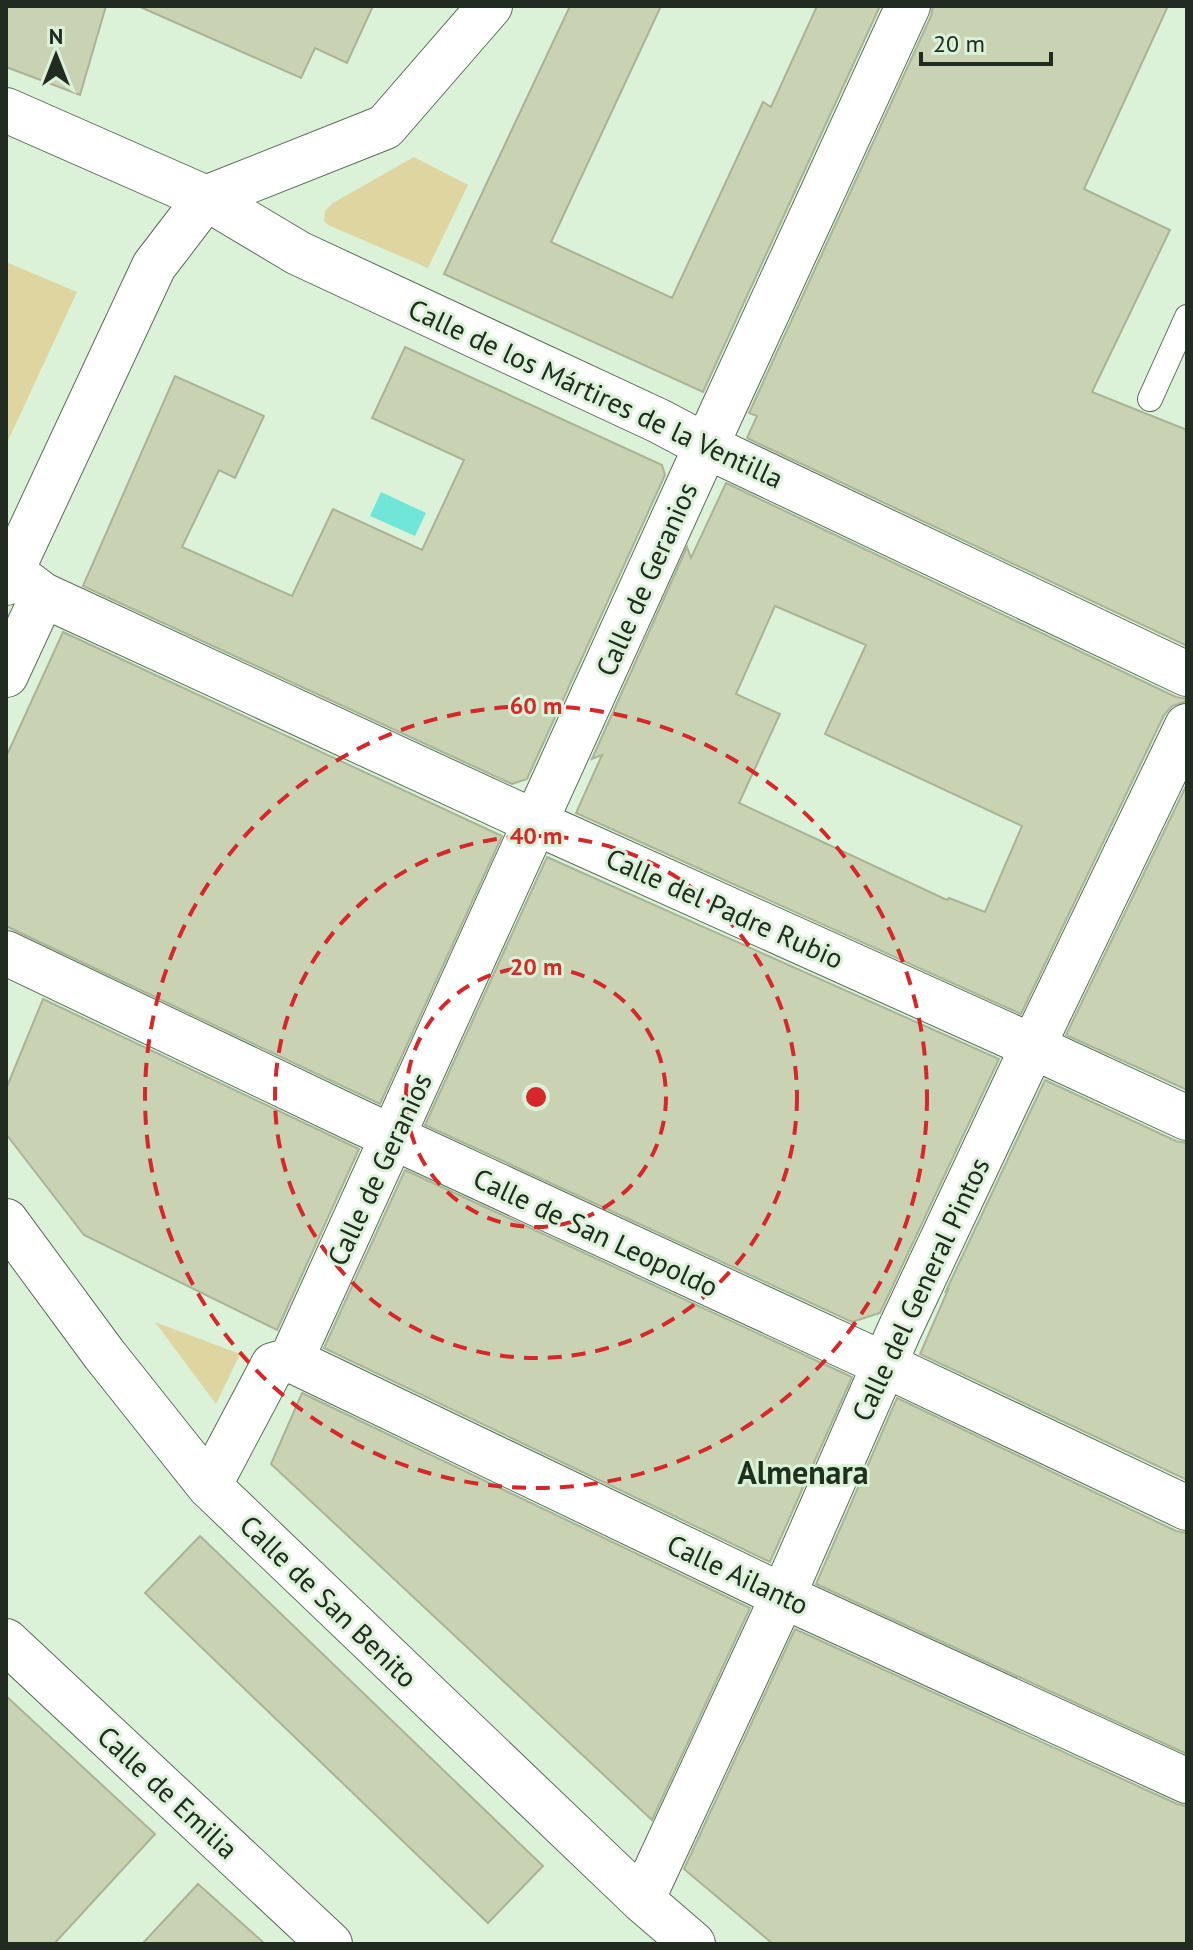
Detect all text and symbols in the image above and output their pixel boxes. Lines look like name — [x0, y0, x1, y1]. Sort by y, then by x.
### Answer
north arrow — [16, 16, 96, 96]
scale bar — [921, 16, 1051, 66]
text: N — [49, 22, 63, 50]
text: 20 m — [933, 28, 985, 59]
street label: Calle de los Mártires de la Ventilla — [403, 290, 789, 496]
street label: Calle de Geranios — [587, 476, 705, 682]
text: 60 m — [510, 690, 562, 721]
text: 40 m — [510, 820, 562, 851]
street label: Calle del Padre Rubio — [600, 839, 850, 977]
text: 20 m — [510, 951, 562, 982]
street label: Calle de Geranios — [318, 1067, 440, 1271]
centre of rings — [522, 1083, 550, 1111]
street label: Calle del General Pintos — [843, 1151, 997, 1427]
street label: Calle de San Leopoldo — [468, 1159, 724, 1305]
district label: Almenara — [737, 1451, 869, 1493]
street label: Calle de San Benito — [232, 1507, 426, 1695]
street label: Calle Ailanto — [661, 1525, 815, 1623]
street label: Calle de Emilia — [90, 1717, 246, 1867]

